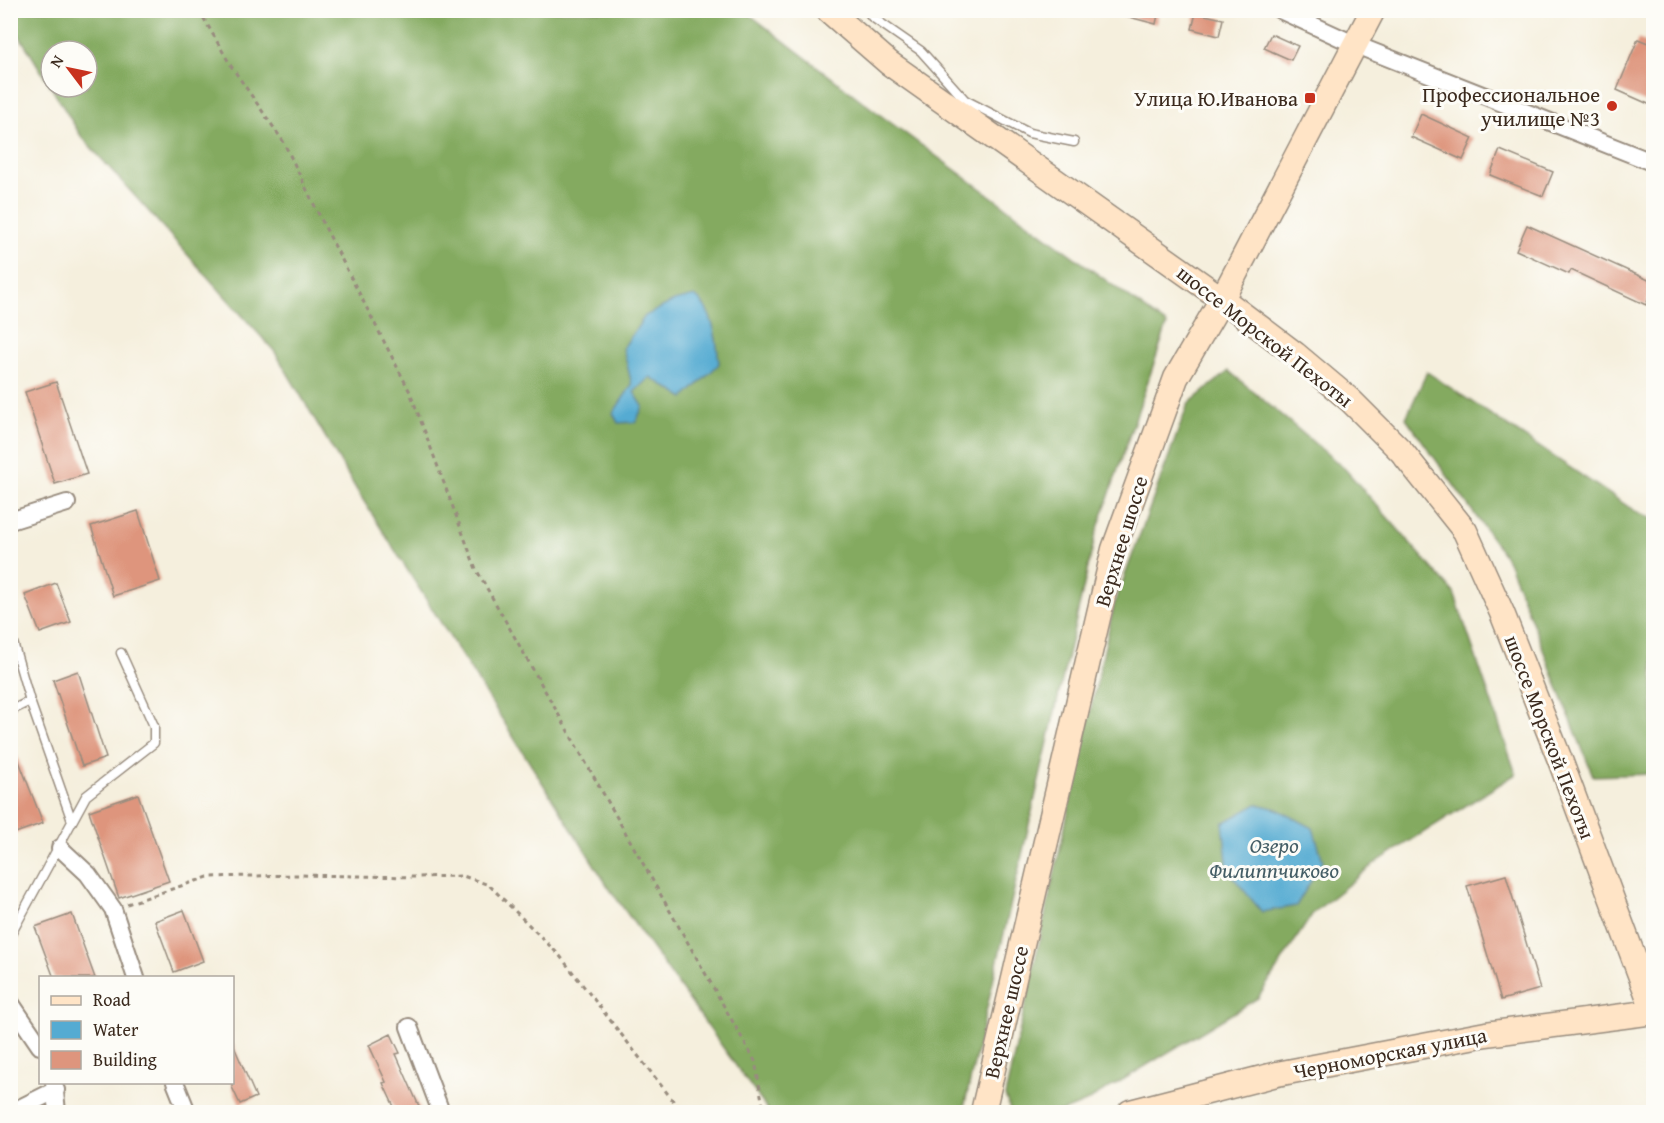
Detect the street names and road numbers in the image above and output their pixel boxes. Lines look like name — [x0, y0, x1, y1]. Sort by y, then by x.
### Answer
street label: шоссе Морской Пехоты — [1170, 257, 1360, 415]
street label: Верхнее шоссе — [1086, 472, 1156, 610]
street label: шоссе Морской Пехоты — [1497, 631, 1603, 844]
street label: Верхнее шоссе — [976, 942, 1036, 1081]
street label: Черноморская улица — [1291, 1019, 1489, 1087]

